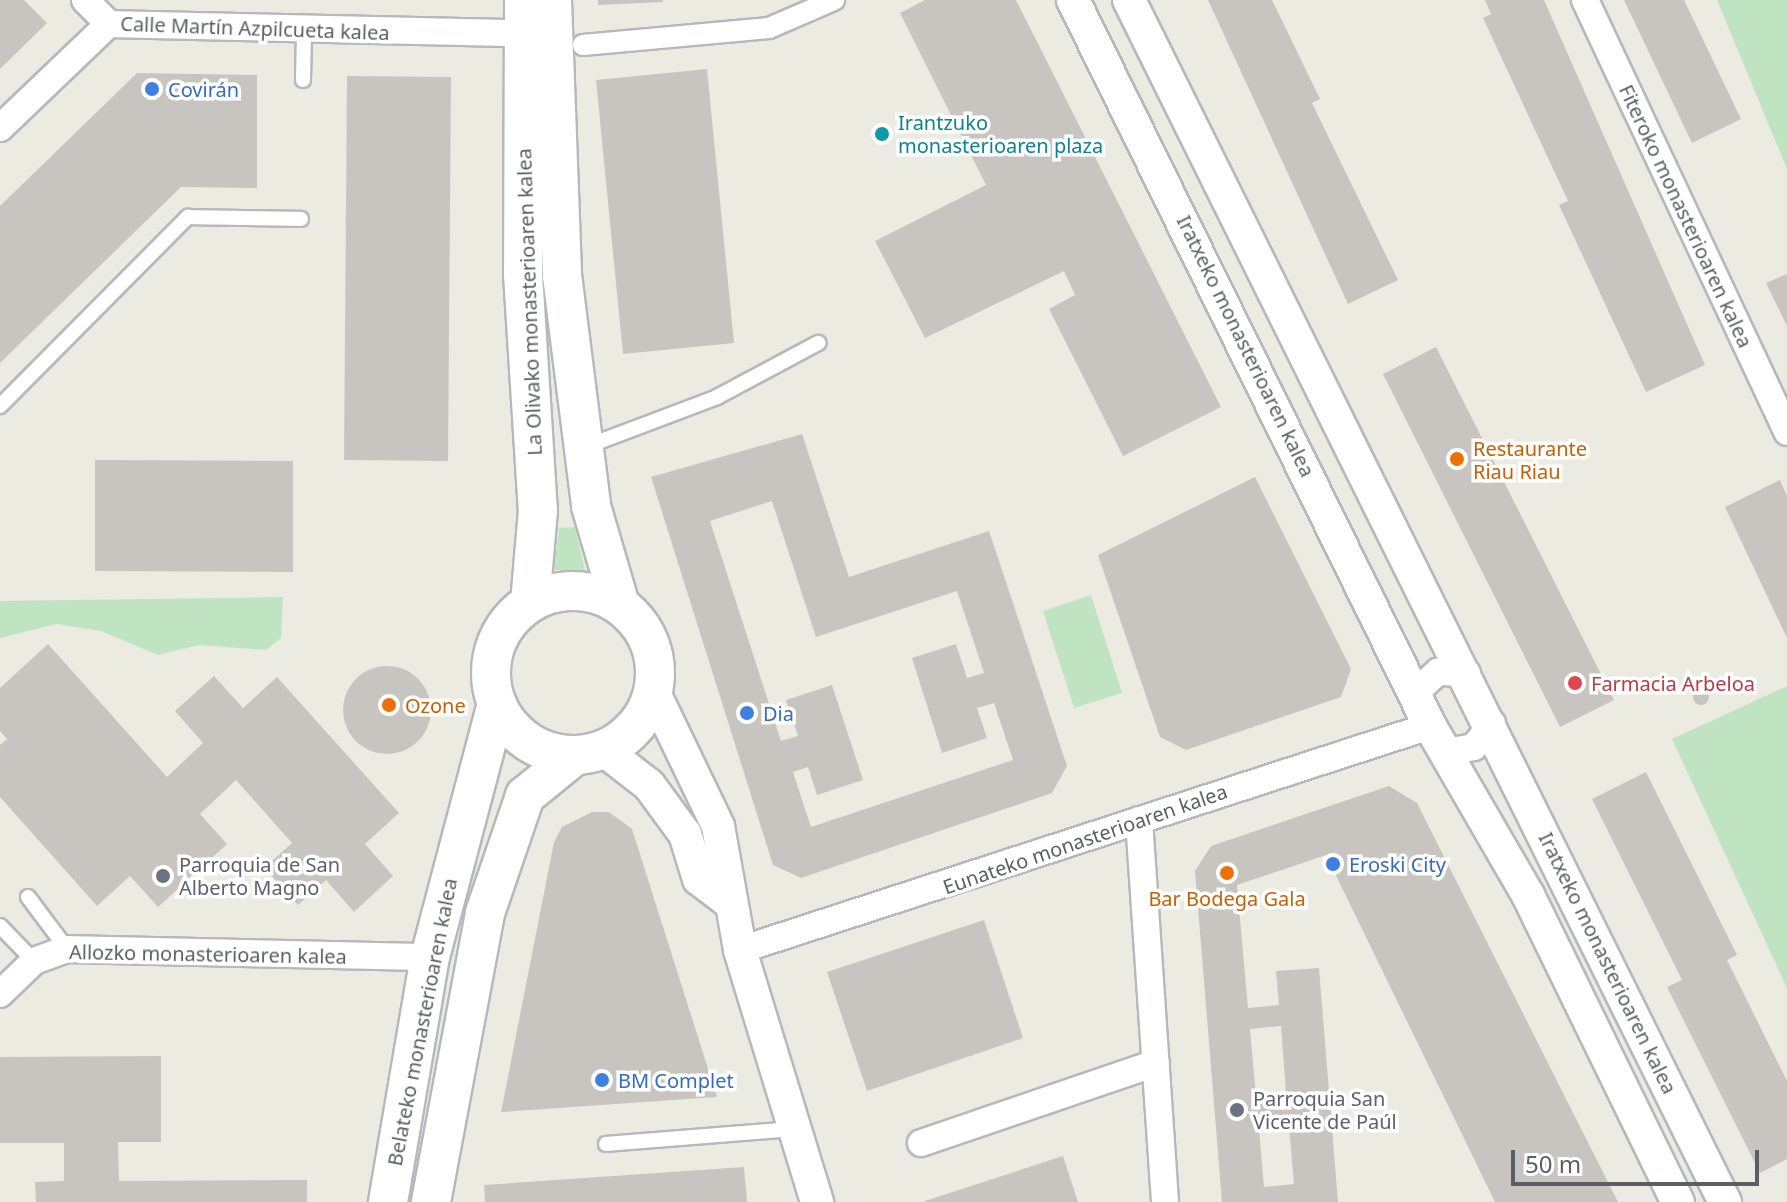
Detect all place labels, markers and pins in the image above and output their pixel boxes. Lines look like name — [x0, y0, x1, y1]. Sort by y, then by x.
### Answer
place label: Covirán — [168, 77, 239, 101]
marker: Covirán — [143, 80, 161, 98]
place label: Irantzuko monasterioaren plaza — [898, 110, 1103, 157]
marker: Irantzuko monasterioaren plaza — [873, 125, 891, 143]
place label: Restaurante Riau Riau — [1473, 436, 1587, 483]
marker: Restaurante Riau Riau — [1448, 450, 1466, 468]
place label: Farmacia Arbeloa — [1591, 671, 1755, 695]
marker: Farmacia Arbeloa — [1566, 674, 1584, 692]
place label: Ozone — [405, 693, 466, 717]
marker: Ozone — [380, 696, 398, 714]
place label: Dia — [763, 701, 794, 725]
marker: Dia — [738, 704, 756, 722]
place label: Parroquia de San Alberto Magno — [179, 852, 340, 899]
place label: Eroski City — [1349, 852, 1446, 876]
marker: Eroski City — [1324, 855, 1342, 873]
marker: Bar Bodega Gala — [1218, 864, 1236, 882]
marker: Parroquia de San Alberto Magno — [154, 867, 172, 885]
place label: Bar Bodega Gala — [1148, 886, 1306, 910]
place label: BM Complet — [618, 1068, 734, 1092]
marker: BM Complet — [593, 1071, 611, 1089]
place label: Parroquia San Vicente de Paúl — [1253, 1086, 1397, 1133]
marker: Parroquia San Vicente de Paúl — [1228, 1101, 1246, 1119]

